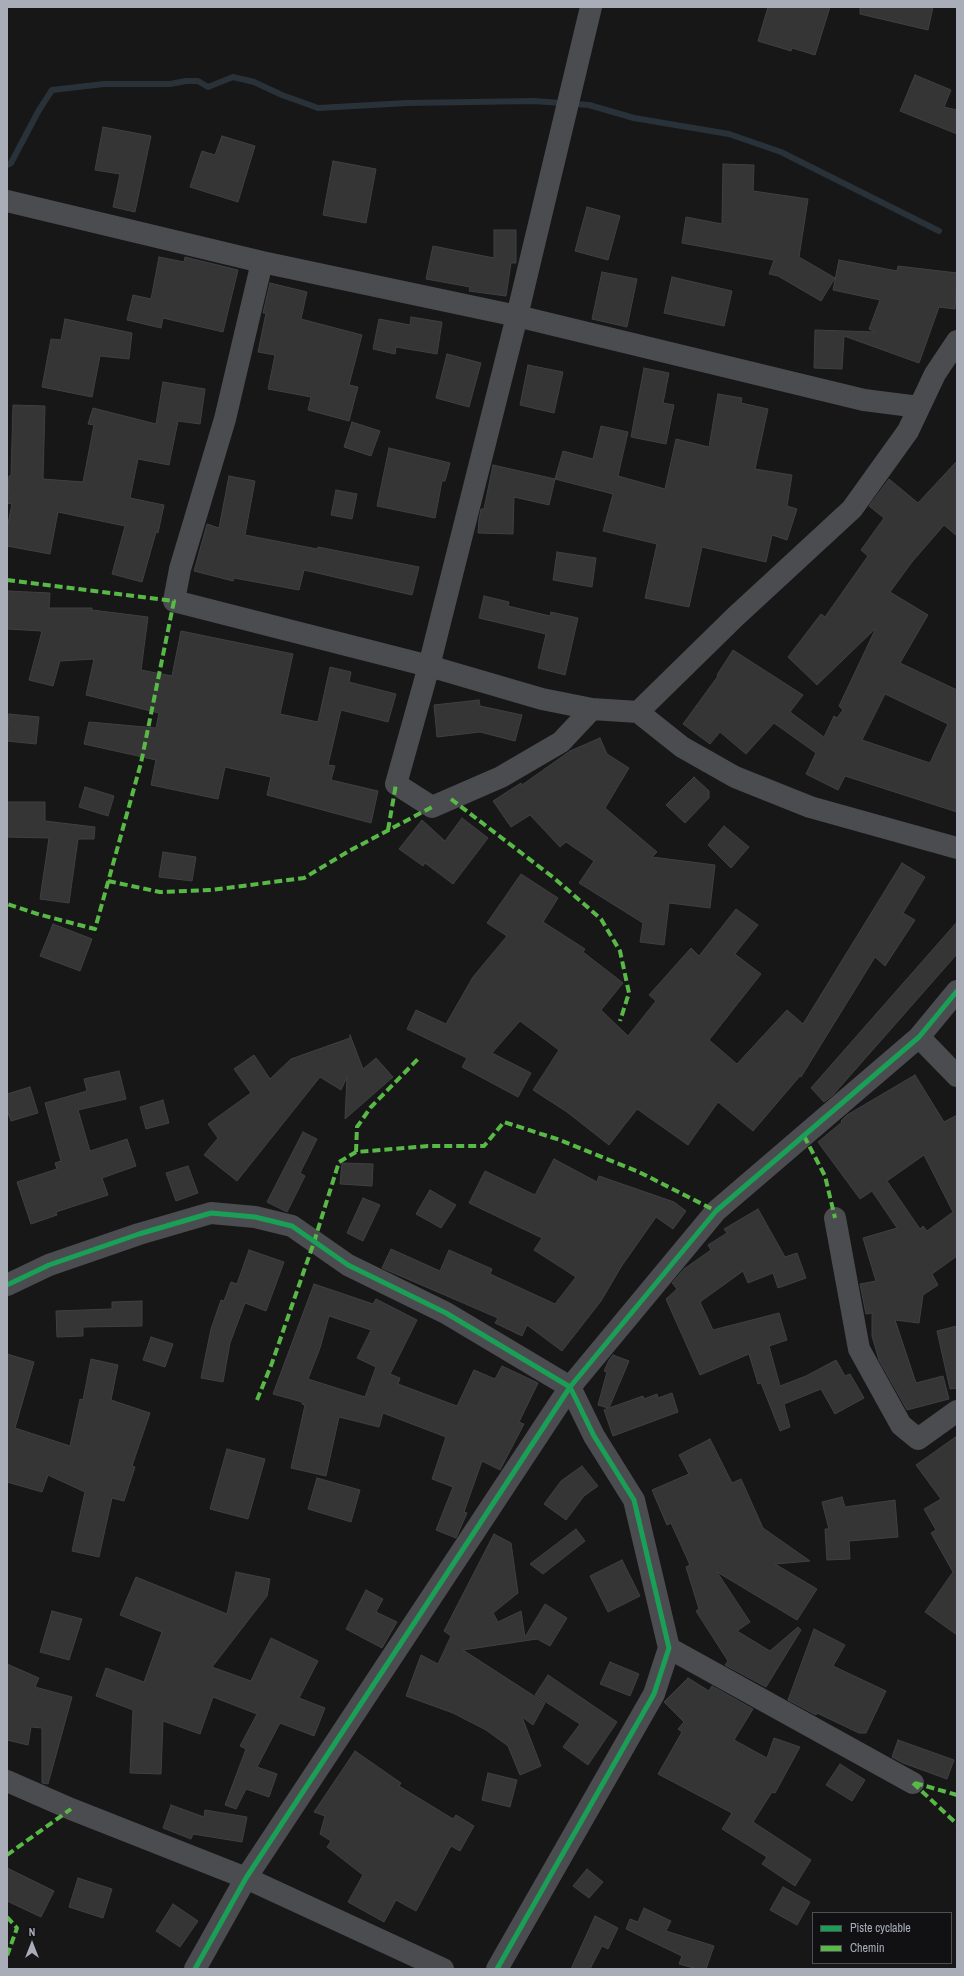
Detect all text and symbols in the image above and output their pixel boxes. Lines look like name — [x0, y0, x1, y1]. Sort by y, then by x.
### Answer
legend — [812, 1912, 952, 1964]
text: Piste cyclable — [850, 1920, 911, 1936]
north arrow — [12, 1924, 52, 1964]
text: N — [29, 1925, 35, 1939]
text: Chemin — [850, 1940, 884, 1956]

